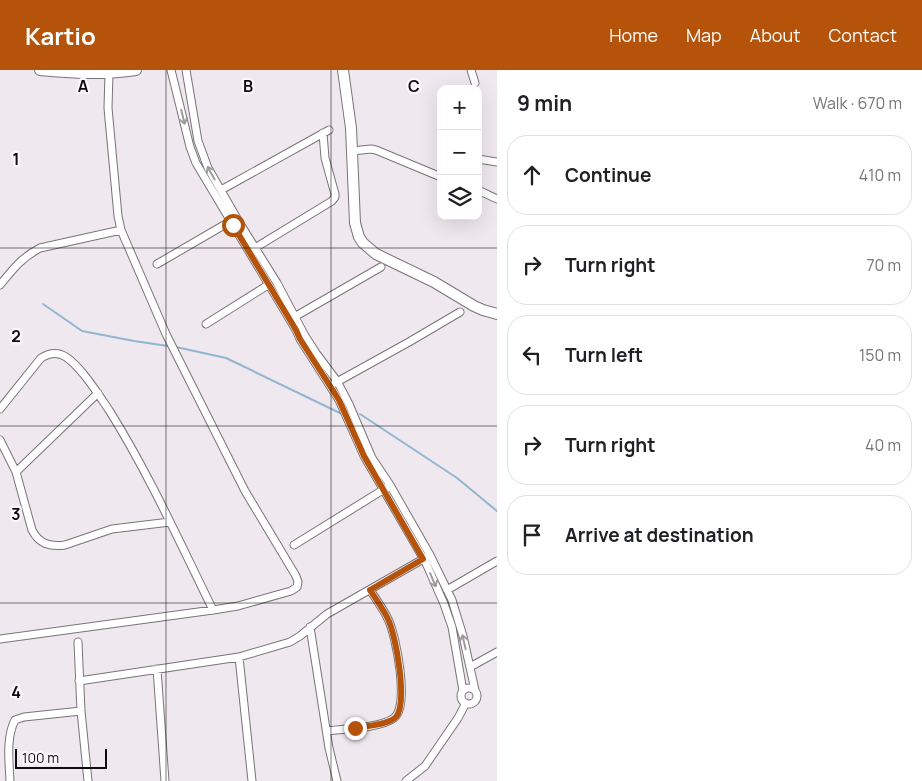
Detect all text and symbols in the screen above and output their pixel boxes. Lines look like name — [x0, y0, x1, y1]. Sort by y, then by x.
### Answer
text: Kartio — [25, 19, 96, 52]
text: Home — [609, 23, 658, 47]
text: Map — [686, 23, 722, 47]
text: About — [750, 23, 800, 47]
text: Contact — [828, 23, 897, 47]
text: A — [78, 75, 89, 97]
text: B — [243, 75, 253, 97]
text: C — [408, 75, 420, 97]
map controls — [437, 85, 482, 220]
button: + — [437, 85, 482, 130]
text: 9 min — [517, 89, 572, 117]
text: Walk · 670 m — [813, 92, 902, 114]
one-way arrow — [179, 109, 188, 125]
button: − — [437, 130, 482, 175]
text: 1 — [12, 148, 20, 170]
icon: ahead — [518, 161, 546, 189]
text: Continue — [565, 162, 651, 188]
text: 410 m — [859, 164, 901, 186]
one-way arrow — [206, 165, 216, 180]
button: layers — [437, 175, 482, 220]
route start — [222, 214, 245, 237]
icon: right — [518, 251, 546, 279]
text: Turn right — [565, 252, 655, 278]
text: 70 m — [866, 254, 901, 276]
text: 2 — [11, 325, 21, 347]
icon: left — [518, 341, 546, 369]
text: Turn left — [565, 342, 643, 368]
text: 150 m — [859, 344, 901, 366]
icon: right — [518, 431, 546, 459]
text: Turn right — [565, 432, 655, 458]
text: 40 m — [865, 434, 901, 456]
text: 3 — [11, 503, 21, 525]
icon: arrive — [518, 521, 546, 549]
text: Arrive at destination — [565, 522, 754, 548]
one-way arrow — [429, 572, 439, 587]
one-way arrow — [459, 634, 468, 650]
text: 4 — [11, 681, 21, 703]
route end — [344, 717, 367, 740]
scale bar — [15, 746, 108, 769]
text: 100 m — [22, 748, 59, 767]

